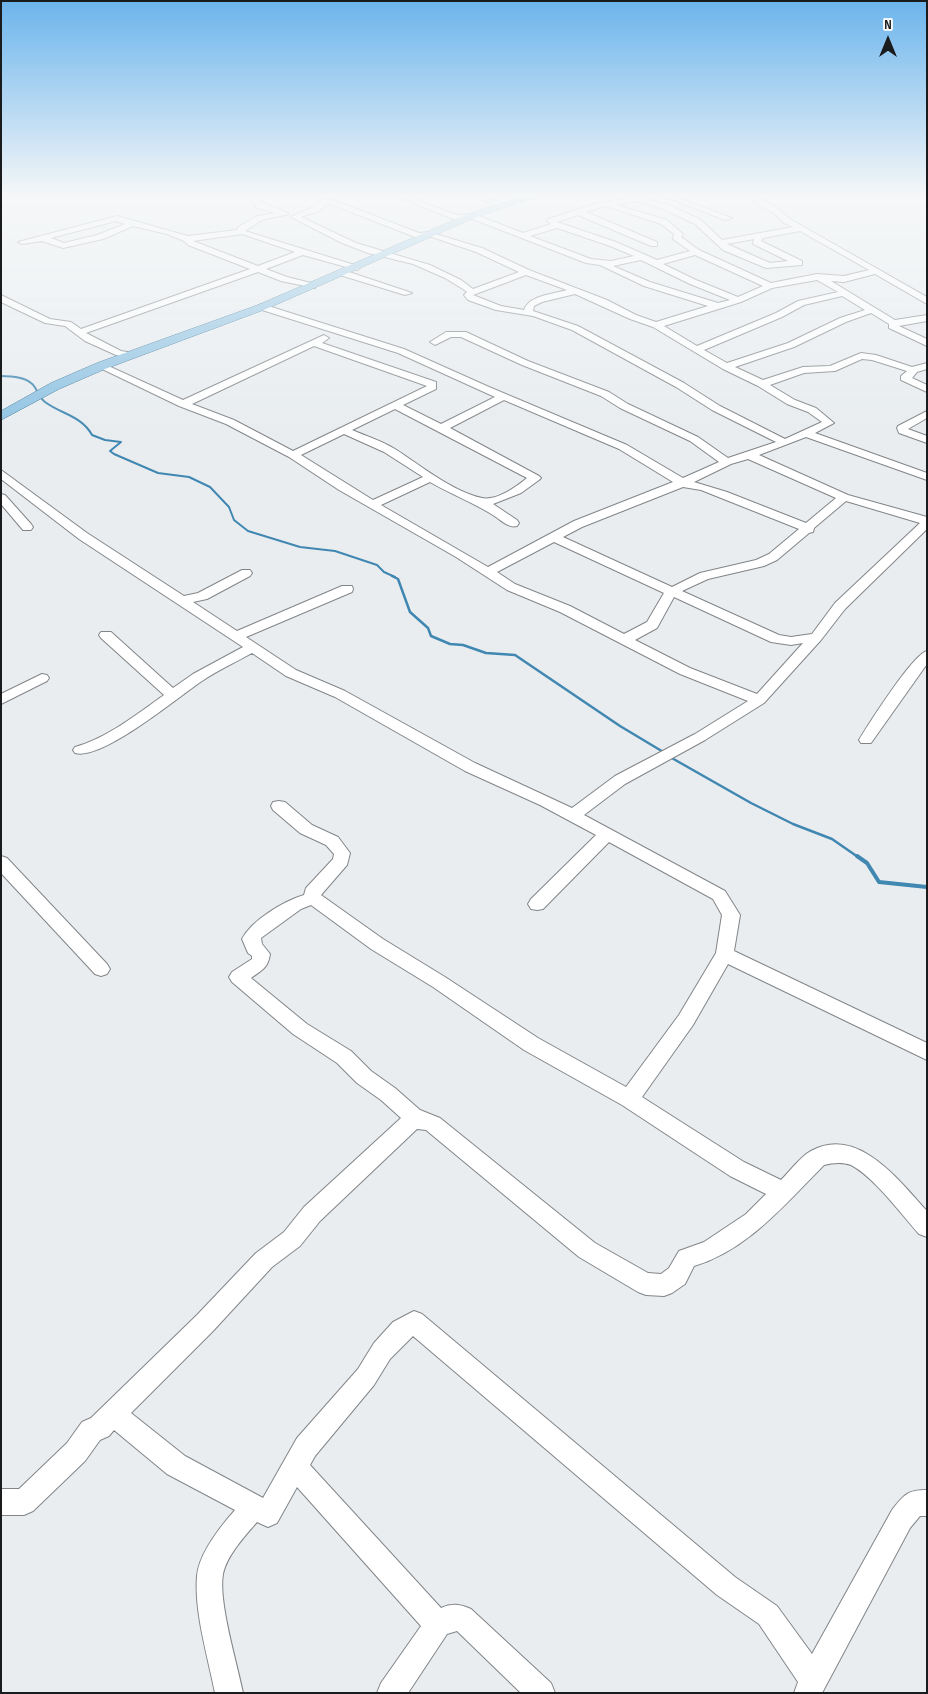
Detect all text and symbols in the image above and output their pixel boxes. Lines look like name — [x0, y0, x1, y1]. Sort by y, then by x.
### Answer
north arrow — [863, 15, 913, 65]
text: N — [884, 16, 892, 33]

